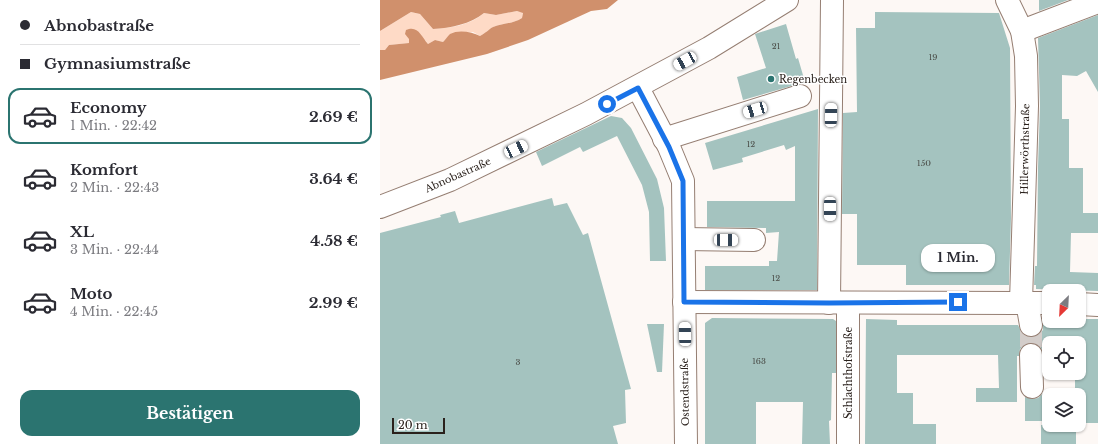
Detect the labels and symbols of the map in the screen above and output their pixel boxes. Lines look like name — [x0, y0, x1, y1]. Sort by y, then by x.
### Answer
house number: 21 — [772, 41, 781, 51]
car — [672, 50, 698, 72]
house number: 19 — [929, 52, 937, 62]
place label: Regenbecken — [779, 73, 847, 86]
marker: Regenbecken — [766, 74, 776, 84]
route start — [598, 95, 616, 113]
car — [742, 101, 768, 119]
car — [825, 103, 837, 127]
street label: Hillerwörthstraße — [1018, 103, 1032, 195]
car — [503, 138, 529, 160]
house number: 12 — [747, 139, 755, 149]
street label: Abnobastraße — [422, 155, 493, 196]
house number: 150 — [917, 158, 931, 168]
car — [824, 197, 836, 221]
car — [714, 234, 738, 246]
callout: 1 Min. — [921, 244, 995, 272]
house number: 12 — [772, 273, 780, 283]
north arrow — [1042, 284, 1086, 328]
route end — [949, 293, 967, 311]
car — [679, 322, 691, 346]
street label: Schlachthofstraße — [842, 327, 855, 419]
house number: 163 — [752, 356, 766, 366]
house number: 3 — [516, 357, 521, 367]
street label: Ostendstraße — [678, 357, 692, 426]
scale bar — [392, 416, 445, 435]

